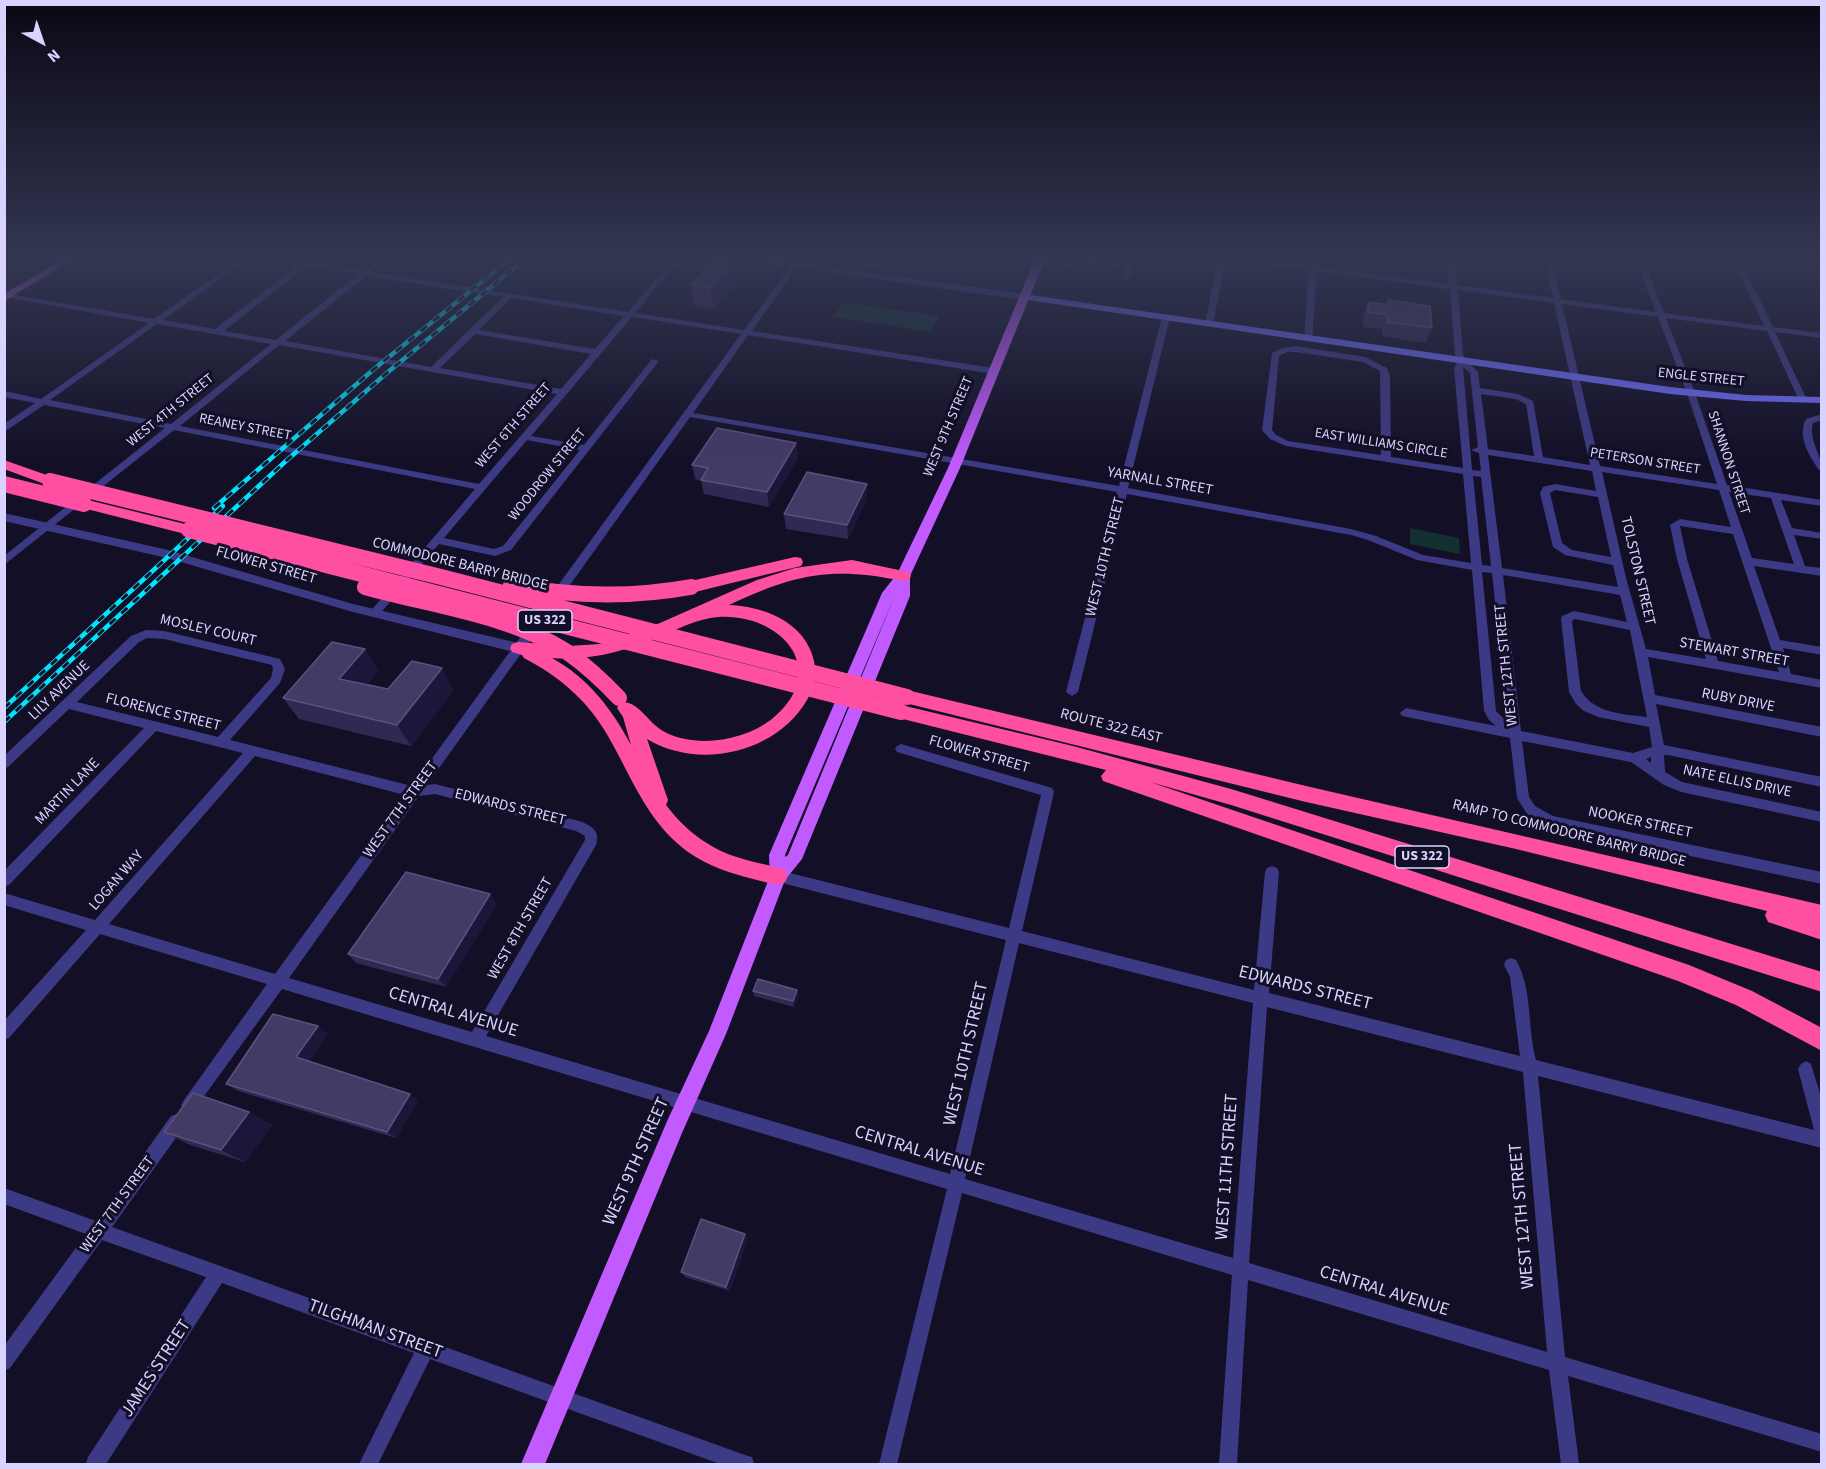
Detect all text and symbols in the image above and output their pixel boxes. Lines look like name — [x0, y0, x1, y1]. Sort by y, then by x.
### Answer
north arrow — [12, 12, 72, 72]
text: N — [42, 44, 65, 68]
street label: ENGLE STREET — [1657, 365, 1745, 391]
street label: WEST 4TH STREET — [124, 371, 218, 451]
street label: WEST 9TH STREET — [920, 374, 978, 480]
street label: WEST 6TH STREET — [472, 380, 556, 472]
street label: SHANNON STREET — [1703, 409, 1753, 517]
street label: REANEY STREET — [197, 411, 293, 445]
street label: WOODROW STREET — [506, 425, 590, 525]
street label: EAST WILLIAMS CIRCLE — [1313, 425, 1449, 463]
street label: PETERSON STREET — [1589, 445, 1701, 479]
street label: YARNALL STREET — [1106, 464, 1214, 500]
street label: WEST 10TH STREET — [1082, 495, 1130, 619]
street label: TOLSTON STREET — [1616, 515, 1658, 627]
street label: COMMODORE BARRY BRIDGE — [370, 534, 550, 596]
street label: FLOWER STREET — [214, 543, 318, 589]
street label: WEST 12TH STREET — [1492, 603, 1522, 727]
road number: US 322 — [518, 610, 572, 632]
street label: MOSLEY COURT — [158, 611, 258, 651]
street label: STEWART STREET — [1678, 634, 1790, 672]
street label: LILY AVENUE — [26, 657, 94, 725]
street label: RUBY DRIVE — [1700, 685, 1776, 717]
street label: FLORENCE STREET — [104, 690, 222, 736]
street label: ROUTE 322 EAST — [1058, 706, 1164, 748]
street label: FLOWER STREET — [927, 732, 1031, 778]
street label: MARTIN LANE — [32, 755, 104, 829]
street label: WEST 7TH STREET — [360, 758, 442, 862]
street label: NATE ELLIS DRIVE — [1681, 762, 1793, 802]
street label: EDWARDS STREET — [453, 785, 567, 831]
street label: RAMP TO COMMODORE BARRY BRIDGE — [1450, 796, 1688, 872]
street label: NOOKER STREET — [1586, 803, 1694, 843]
road number: US 322 — [1395, 846, 1449, 868]
street label: LOGAN WAY — [86, 847, 148, 915]
street label: WEST 8TH STREET — [484, 875, 558, 983]
street label: EDWARDS STREET — [1236, 962, 1374, 1016]
street label: WEST 10TH STREET — [940, 980, 994, 1128]
street label: CENTRAL AVENUE — [386, 983, 520, 1043]
street label: WEST 11TH STREET — [1212, 1093, 1244, 1241]
street label: WEST 9TH STREET — [599, 1095, 675, 1229]
street label: CENTRAL AVENUE — [852, 1122, 986, 1182]
street label: WEST 12TH STREET — [1506, 1142, 1540, 1290]
street label: WEST 7TH STREET — [77, 1153, 159, 1257]
street label: CENTRAL AVENUE — [1317, 1262, 1451, 1322]
street label: TILGHMAN STREET — [305, 1296, 445, 1364]
street label: JAMES STREET — [117, 1316, 197, 1422]

